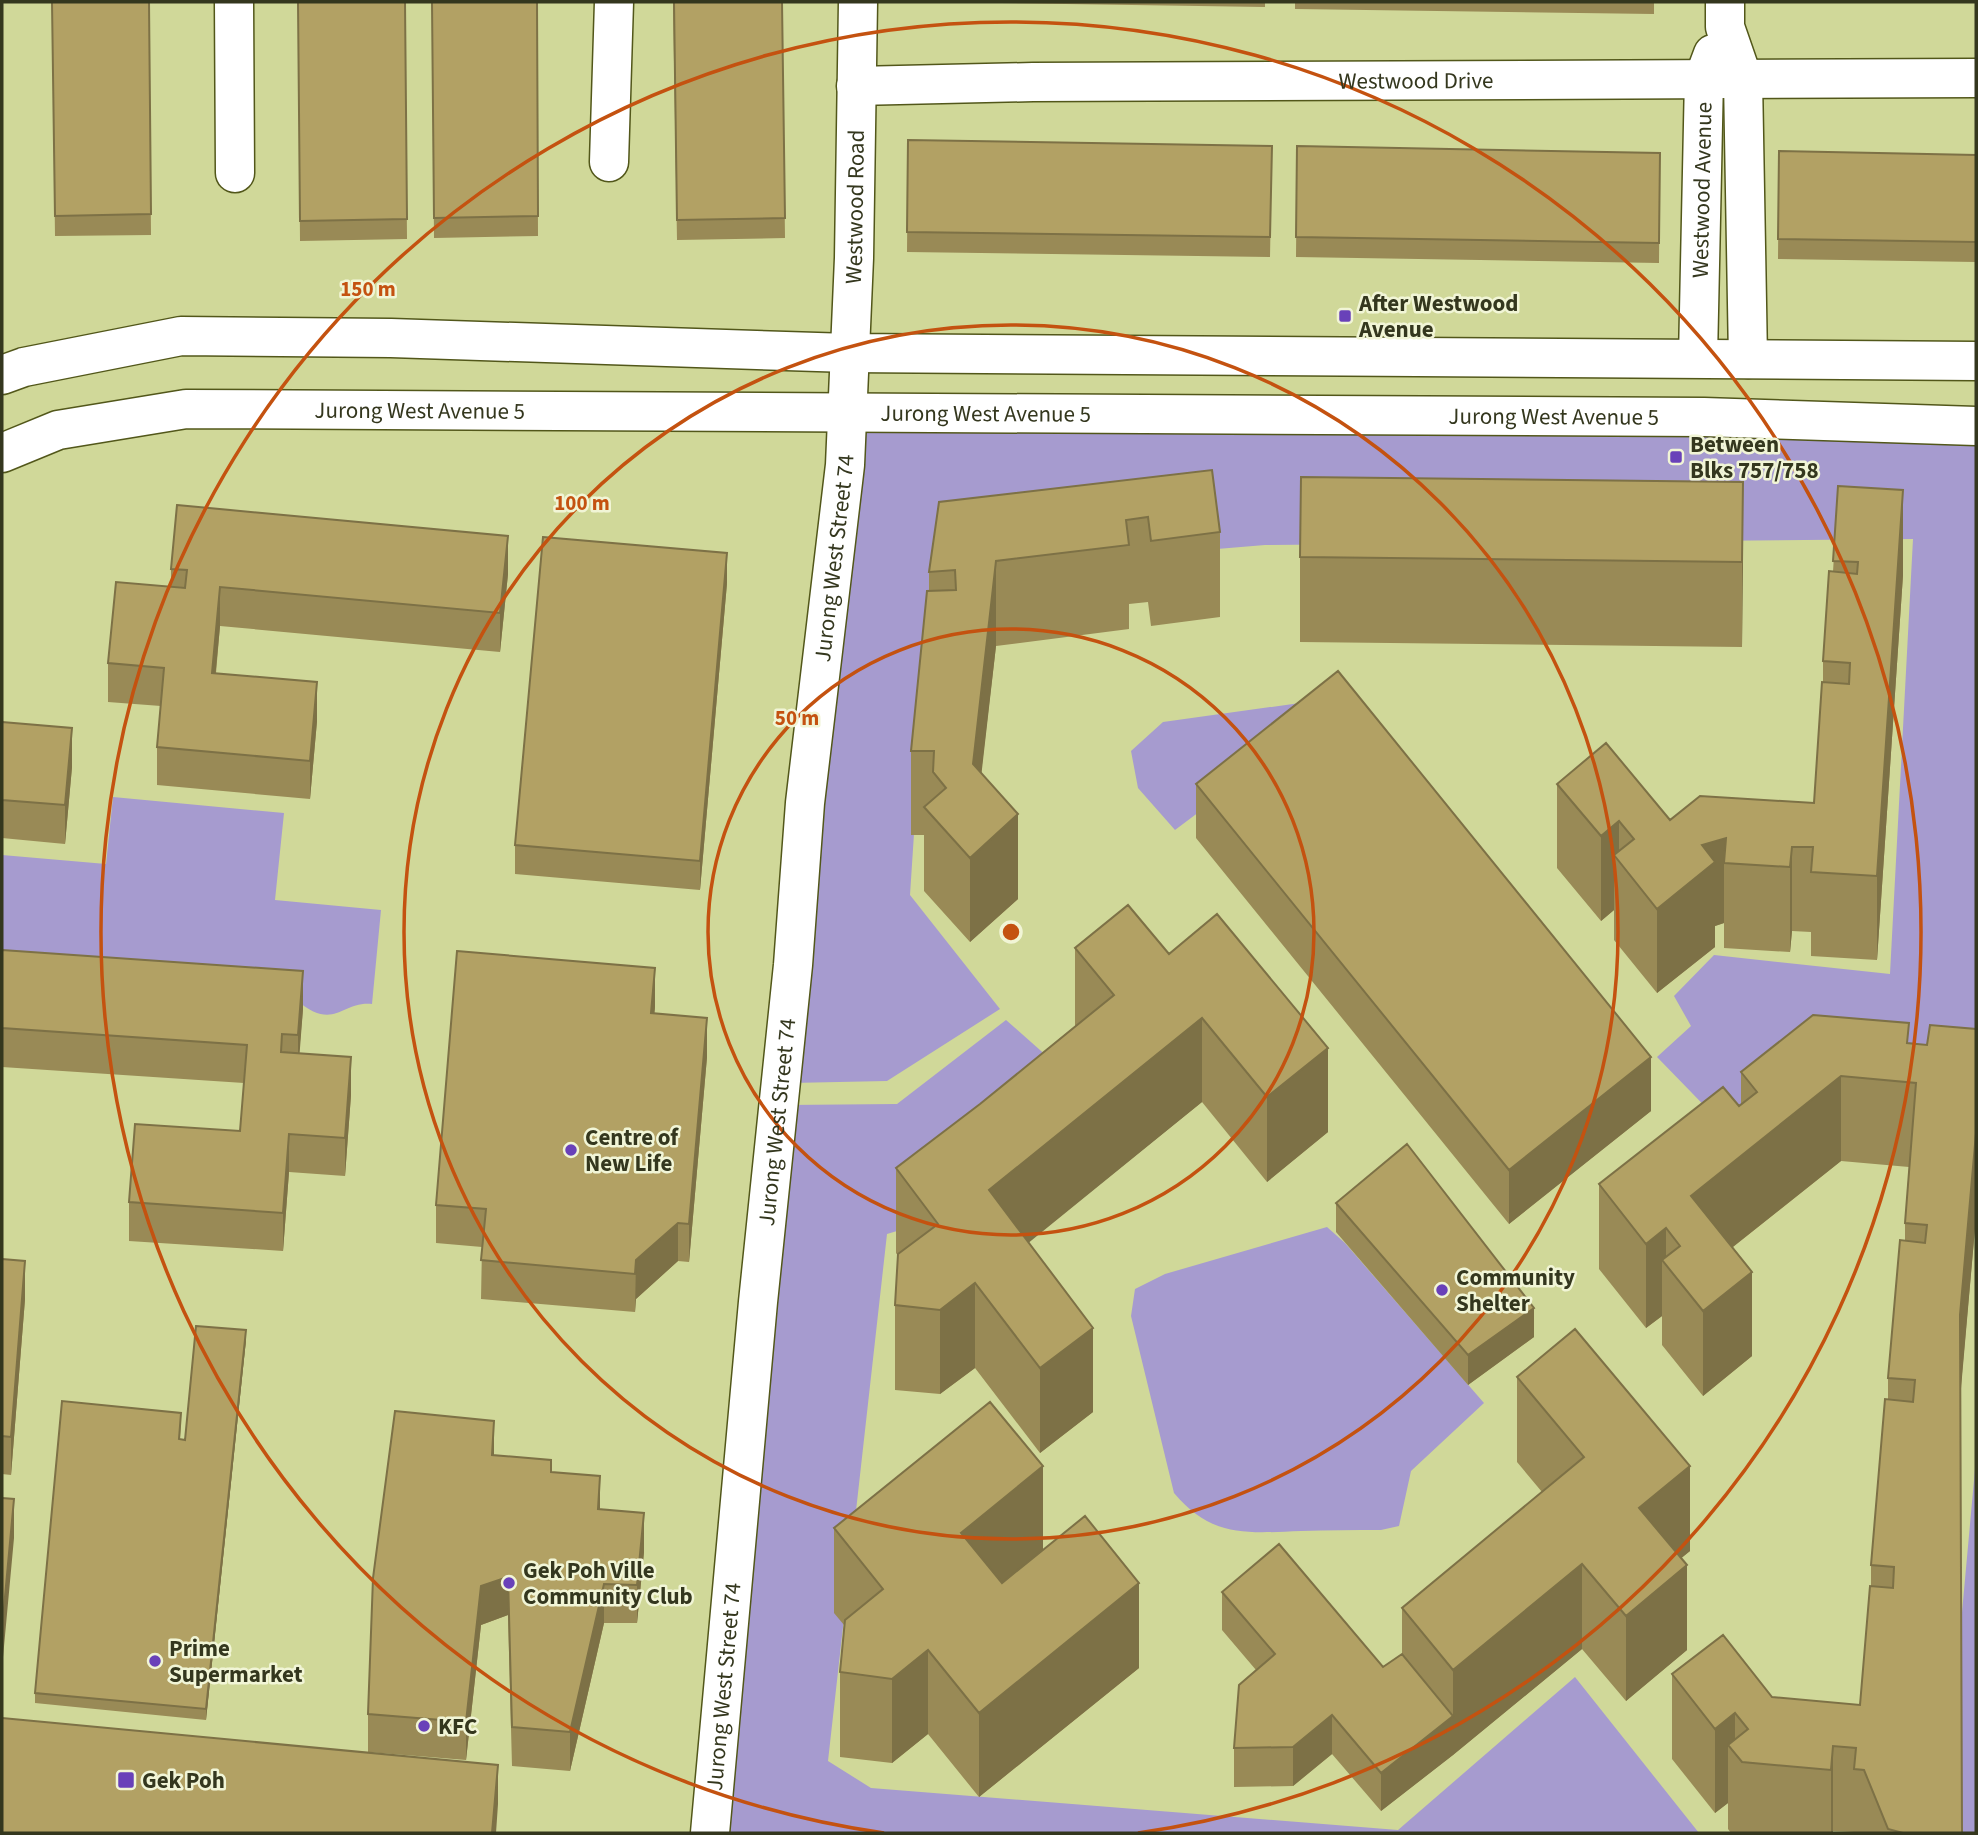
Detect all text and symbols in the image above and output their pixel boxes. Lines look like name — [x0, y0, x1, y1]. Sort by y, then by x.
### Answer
street label: Westwood Drive — [1338, 64, 1494, 98]
street label: Westwood Avenue — [1684, 102, 1720, 278]
street label: Westwood Road — [837, 129, 873, 285]
text: 150 m — [340, 274, 396, 304]
place label: After Westwood Avenue — [1358, 287, 1519, 346]
marker: After Westwood Avenue — [1337, 308, 1353, 324]
street label: Jurong West Avenue 5 — [314, 394, 525, 428]
street label: Jurong West Avenue 5 — [880, 397, 1091, 431]
street label: Jurong West Avenue 5 — [1448, 400, 1659, 434]
place label: Between Blks 757/758 — [1690, 428, 1819, 487]
marker: Between Blks 757/758 — [1668, 449, 1684, 465]
street label: Jurong West Street 74 — [806, 454, 862, 664]
text: 100 m — [554, 488, 610, 518]
text: 50 m — [775, 703, 819, 733]
centre of rings — [999, 920, 1023, 944]
street label: Jurong West Street 74 — [750, 1017, 804, 1228]
place label: Centre of New Life — [585, 1121, 679, 1180]
marker: Centre of New Life — [563, 1142, 579, 1158]
place label: Community Shelter — [1456, 1261, 1575, 1320]
marker: Community Shelter — [1434, 1282, 1450, 1298]
place label: Gek Poh Ville Community Club — [523, 1554, 693, 1613]
marker: Gek Poh Ville Community Club — [501, 1575, 517, 1591]
street label: Jurong West Street 74 — [698, 1581, 750, 1792]
place label: Prime Supermarket — [169, 1632, 303, 1691]
marker: Prime Supermarket — [147, 1653, 163, 1669]
place label: KFC — [438, 1710, 477, 1743]
marker: KFC — [416, 1718, 432, 1734]
place label: Gek Poh — [142, 1764, 225, 1797]
marker: Gek Poh — [116, 1770, 136, 1790]

